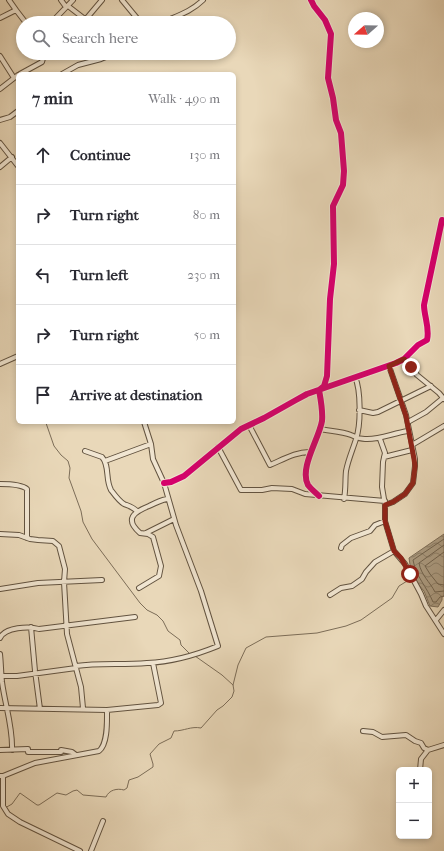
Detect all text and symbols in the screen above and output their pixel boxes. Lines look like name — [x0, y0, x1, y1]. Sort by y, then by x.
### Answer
north arrow — [348, 12, 384, 48]
search box — [16, 16, 236, 60]
icon: search — [30, 27, 52, 49]
text: Search here — [62, 29, 138, 47]
text: 7 min — [32, 88, 73, 108]
text: Walk · 490 m — [148, 91, 220, 106]
icon: ahead — [32, 144, 54, 166]
text: Continue — [70, 146, 130, 164]
text: 130 m — [189, 147, 220, 162]
icon: right — [32, 204, 54, 226]
text: Turn right — [70, 206, 139, 224]
text: 80 m — [193, 207, 220, 222]
icon: left — [32, 264, 54, 286]
text: Turn left — [70, 266, 128, 284]
text: 230 m — [187, 267, 220, 282]
icon: right — [32, 324, 54, 346]
text: Turn right — [70, 326, 139, 344]
text: 50 m — [194, 327, 220, 342]
route end — [402, 358, 420, 376]
icon: arrive — [32, 384, 54, 406]
text: Arrive at destination — [70, 386, 202, 404]
route start — [401, 565, 419, 583]
map controls — [396, 767, 432, 839]
button: + — [396, 767, 432, 803]
button: − — [396, 803, 432, 839]

